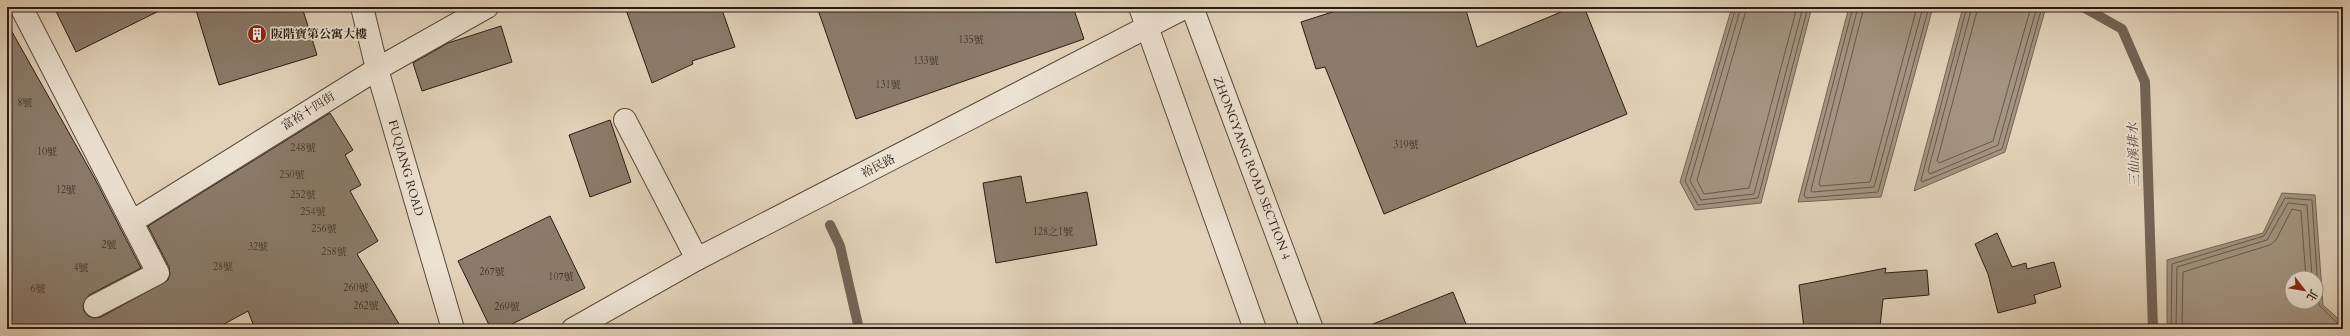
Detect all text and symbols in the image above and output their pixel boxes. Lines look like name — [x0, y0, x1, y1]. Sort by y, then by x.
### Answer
building icon: 阪階寶第公寓大樓 — [246, 23, 268, 45]
place label: 阪階寶第公寓大樓 — [271, 26, 367, 42]
house number: 135號 — [958, 33, 984, 47]
house number: 133號 — [913, 54, 939, 68]
street label: ZHONGYANG ROAD SECTION 4 — [1210, 74, 1294, 262]
house number: 131號 — [875, 78, 901, 92]
street label: 富裕十四街 — [278, 88, 339, 134]
house number: 8號 — [17, 96, 33, 110]
street label: FUQIANG ROAD — [385, 118, 427, 218]
water label: 三仙溪排水 — [2124, 120, 2144, 188]
house number: 319號 — [1393, 138, 1419, 152]
house number: 248號 — [290, 141, 316, 155]
house number: 10號 — [37, 145, 57, 159]
street label: 裕民路 — [858, 151, 898, 181]
house number: 250號 — [279, 168, 305, 182]
house number: 12號 — [56, 183, 76, 197]
house number: 252號 — [290, 188, 316, 202]
house number: 254號 — [300, 205, 326, 219]
house number: 256號 — [311, 222, 337, 236]
house number: 128之1號 — [1033, 225, 1073, 239]
house number: 2號 — [101, 238, 117, 252]
house number: 32號 — [248, 240, 268, 254]
house number: 258號 — [321, 245, 347, 259]
house number: 28號 — [213, 260, 233, 274]
house number: 4號 — [73, 261, 89, 275]
house number: 267號 — [479, 265, 505, 279]
house number: 107號 — [548, 270, 574, 284]
north arrow — [2284, 270, 2324, 310]
house number: 260號 — [343, 281, 369, 295]
house number: 6號 — [30, 282, 46, 296]
text: 北 — [2303, 286, 2321, 303]
house number: 262號 — [353, 299, 379, 313]
house number: 269號 — [494, 300, 520, 314]

